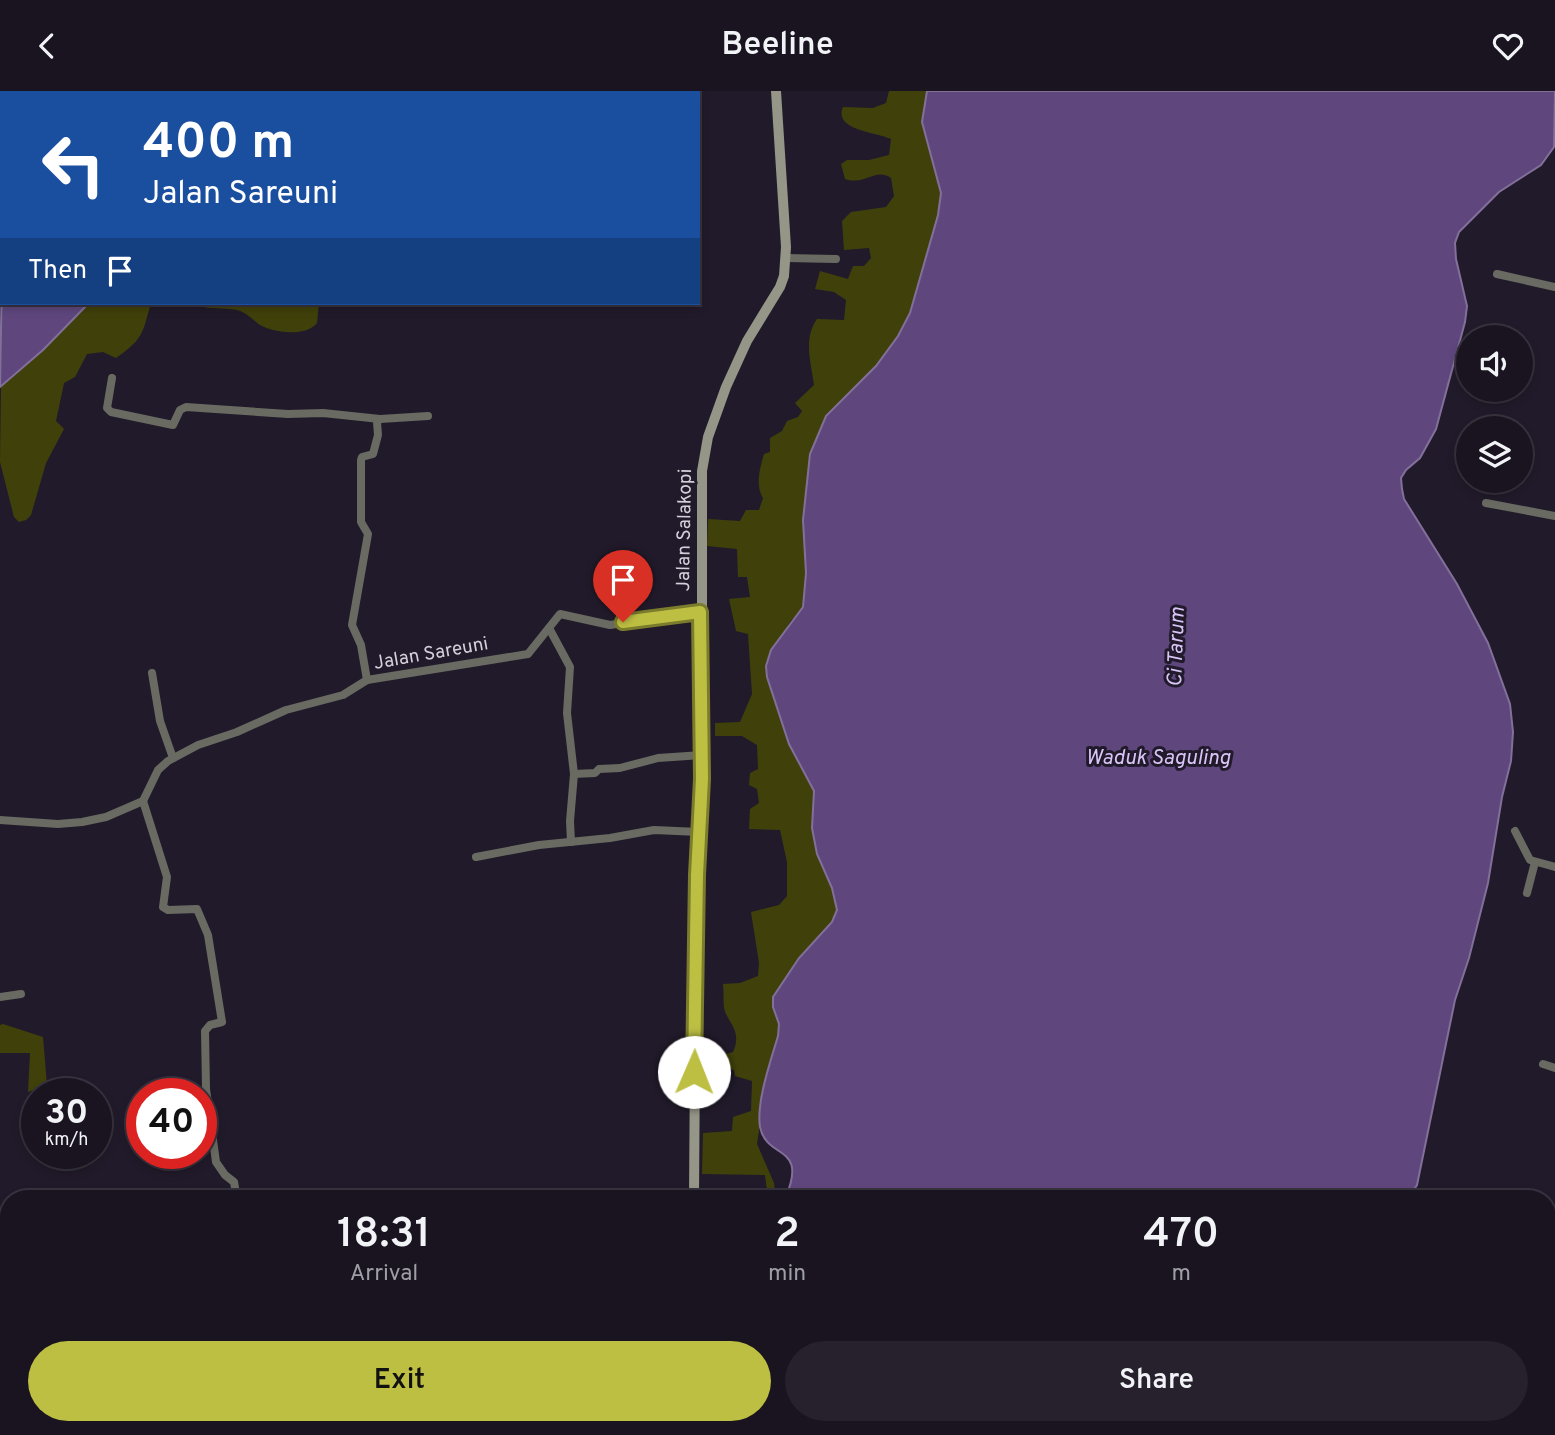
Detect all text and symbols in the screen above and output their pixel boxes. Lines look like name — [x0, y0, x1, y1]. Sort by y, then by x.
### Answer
text: Beeline — [721, 26, 834, 66]
icon: back — [28, 27, 66, 65]
icon: heart — [1489, 27, 1527, 65]
text: 400 m — [143, 114, 294, 176]
icon: left — [28, 119, 119, 210]
text: Jalan Sareuni — [143, 175, 338, 215]
icon: arrive — [101, 252, 139, 290]
text: Then — [28, 255, 87, 288]
map controls — [1456, 325, 1533, 493]
button: sound — [1456, 325, 1533, 402]
button: layers — [1456, 416, 1533, 493]
street label: Jalan Salakopi — [672, 468, 698, 592]
pin — [593, 550, 653, 622]
icon: arrive — [604, 561, 642, 599]
water label: Ci Tarum — [1162, 606, 1192, 687]
street label: Jalan Sareuni — [372, 632, 490, 676]
water label: Waduk Saguling — [1086, 745, 1231, 772]
position arrow — [657, 1035, 731, 1109]
speed limit sign: 40 — [126, 1078, 217, 1169]
text: 30 — [45, 1092, 88, 1136]
text: km/h — [45, 1129, 88, 1152]
text: 18:31 — [337, 1209, 431, 1262]
text: 2 — [774, 1209, 800, 1262]
text: 470 — [1143, 1209, 1219, 1262]
text: Arrival — [350, 1260, 418, 1289]
text: min — [768, 1260, 806, 1289]
text: m — [1171, 1260, 1191, 1289]
button: Exit — [28, 1341, 771, 1421]
button: Share — [785, 1341, 1528, 1421]

